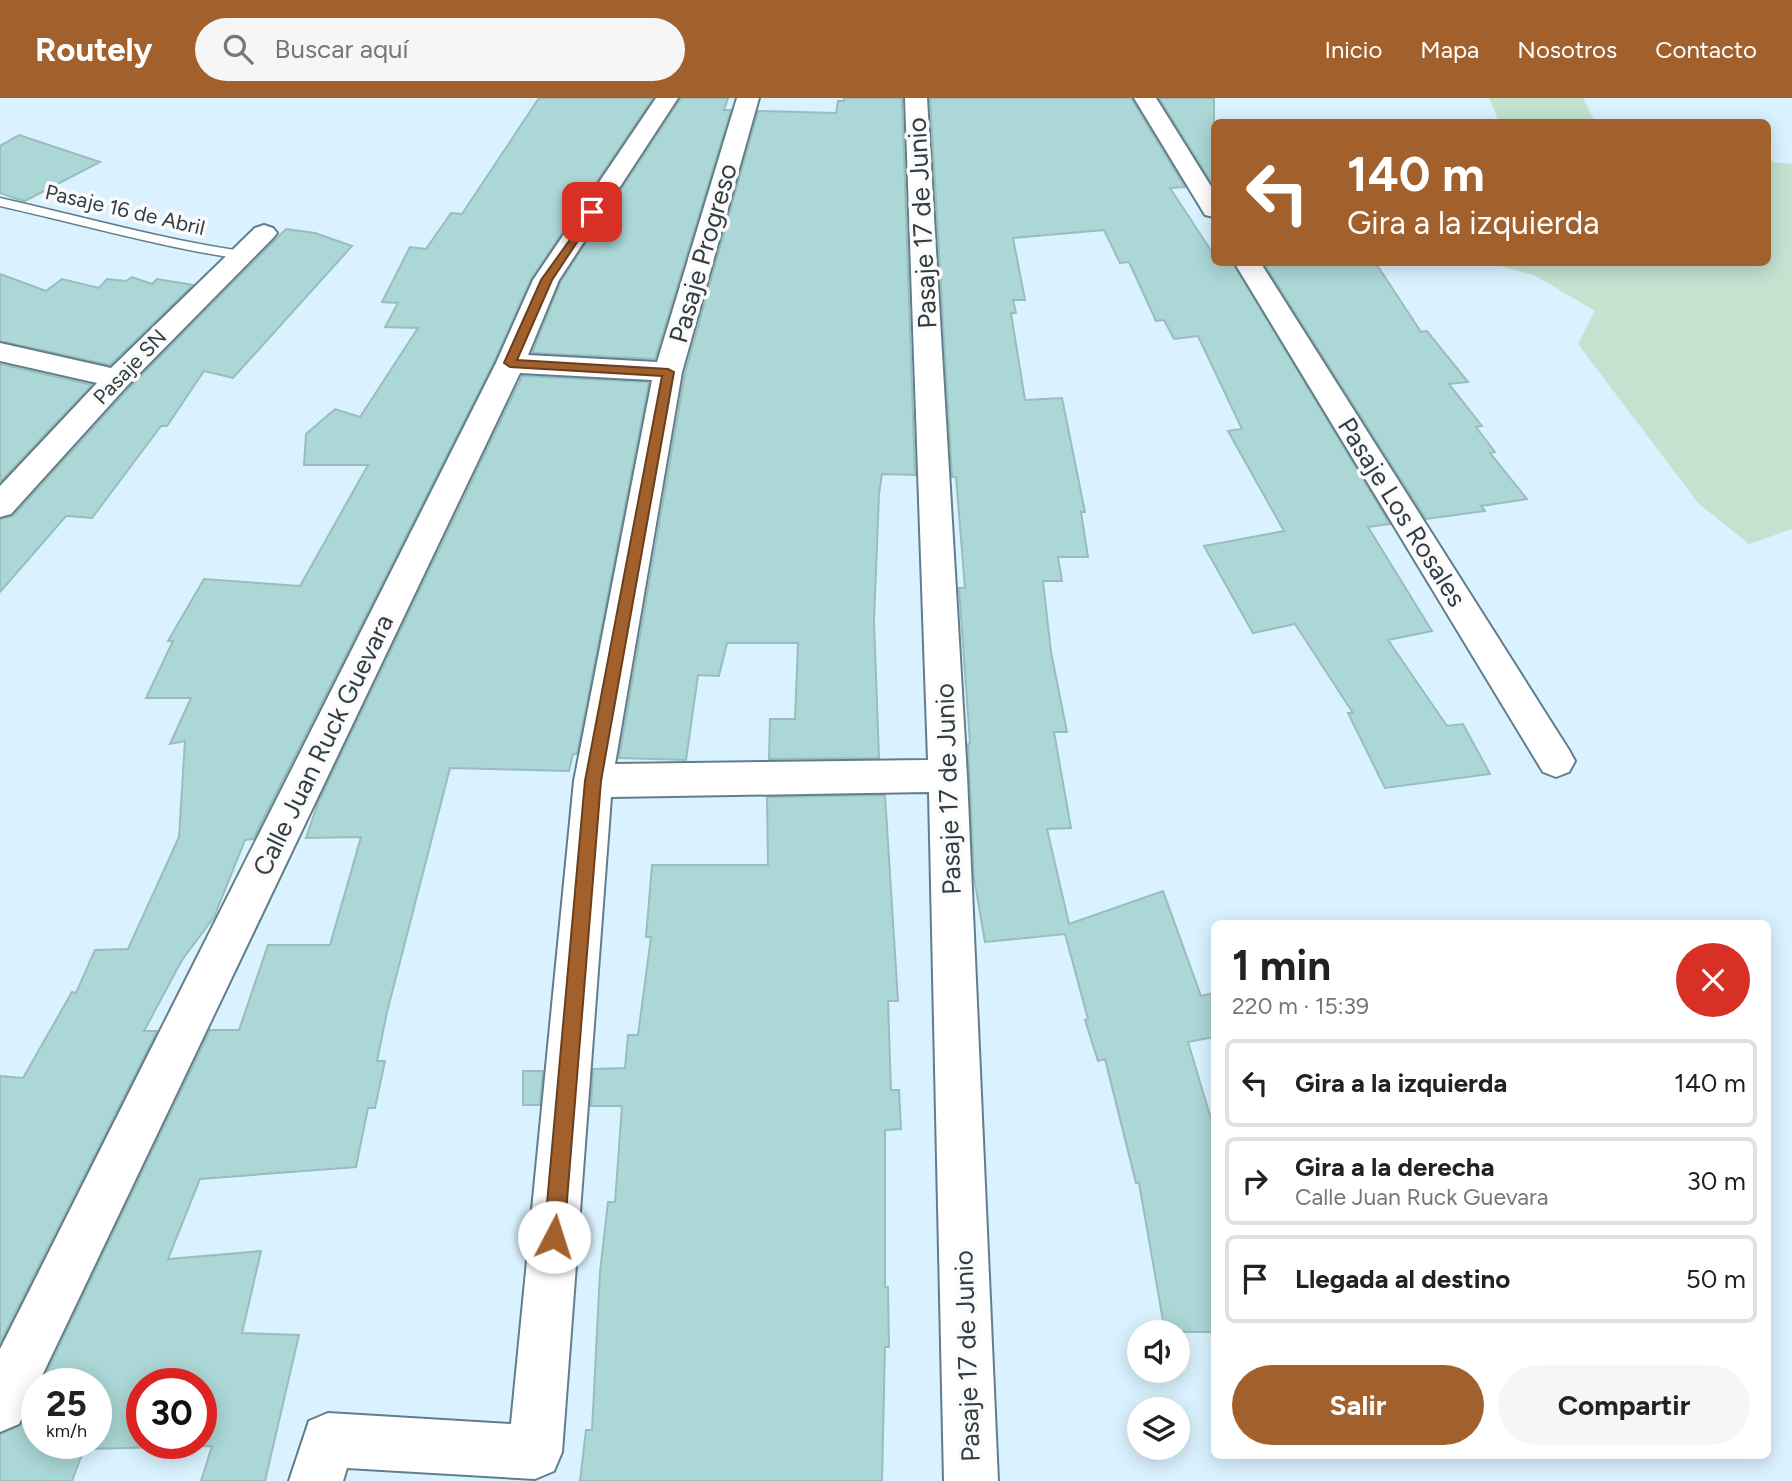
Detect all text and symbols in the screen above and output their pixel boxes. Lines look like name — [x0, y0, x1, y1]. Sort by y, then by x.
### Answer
search box — [195, 18, 685, 81]
text: Routely — [35, 30, 153, 69]
icon: search — [219, 30, 257, 68]
text: Buscar aquí — [275, 33, 408, 65]
text: Inicio — [1324, 35, 1382, 64]
text: Mapa — [1420, 35, 1479, 64]
text: Nosotros — [1517, 35, 1617, 64]
text: Contacto — [1655, 35, 1757, 64]
street label: Pasaje 17 de Junio — [900, 117, 944, 329]
text: 140 m — [1347, 144, 1485, 203]
icon: left — [1232, 147, 1323, 238]
street label: Pasaje Progreso — [662, 160, 744, 346]
street label: Pasaje 16 de Abril — [43, 179, 207, 240]
pin — [562, 182, 622, 242]
icon: arrive — [573, 193, 611, 231]
text: Gira a la izquierda — [1347, 204, 1600, 242]
street label: Pasaje SN — [88, 324, 171, 409]
street label: Pasaje Los Rosales — [1331, 412, 1473, 612]
street label: Calle Juan Ruck Guevara — [246, 609, 400, 881]
street label: Pasaje 17 de Junio — [928, 683, 968, 895]
text: 1 min — [1232, 940, 1331, 991]
button: close — [1676, 943, 1750, 1017]
text: 220 m · 15:39 — [1232, 992, 1369, 1020]
icon: left — [1236, 1064, 1274, 1102]
text: Gira a la izquierda — [1295, 1067, 1507, 1099]
text: 140 m — [1674, 1067, 1746, 1099]
text: Gira a la derecha — [1295, 1151, 1495, 1183]
icon: right — [1236, 1162, 1274, 1200]
text: 30 m — [1687, 1165, 1746, 1197]
text: Calle Juan Ruck Guevara — [1295, 1183, 1549, 1211]
position arrow — [517, 1200, 591, 1274]
street label: Pasaje 17 de Junio — [947, 1250, 987, 1462]
icon: arrive — [1236, 1260, 1274, 1298]
text: Llegada al destino — [1295, 1263, 1510, 1295]
text: 50 m — [1686, 1263, 1746, 1295]
map controls — [1127, 1320, 1190, 1460]
button: sound — [1127, 1320, 1190, 1383]
button: Salir — [1232, 1365, 1484, 1445]
button: Compartir — [1498, 1365, 1750, 1445]
speed limit sign: 30 — [126, 1368, 217, 1459]
text: 25 — [46, 1383, 87, 1425]
button: layers — [1127, 1397, 1190, 1460]
text: km/h — [46, 1420, 87, 1442]

